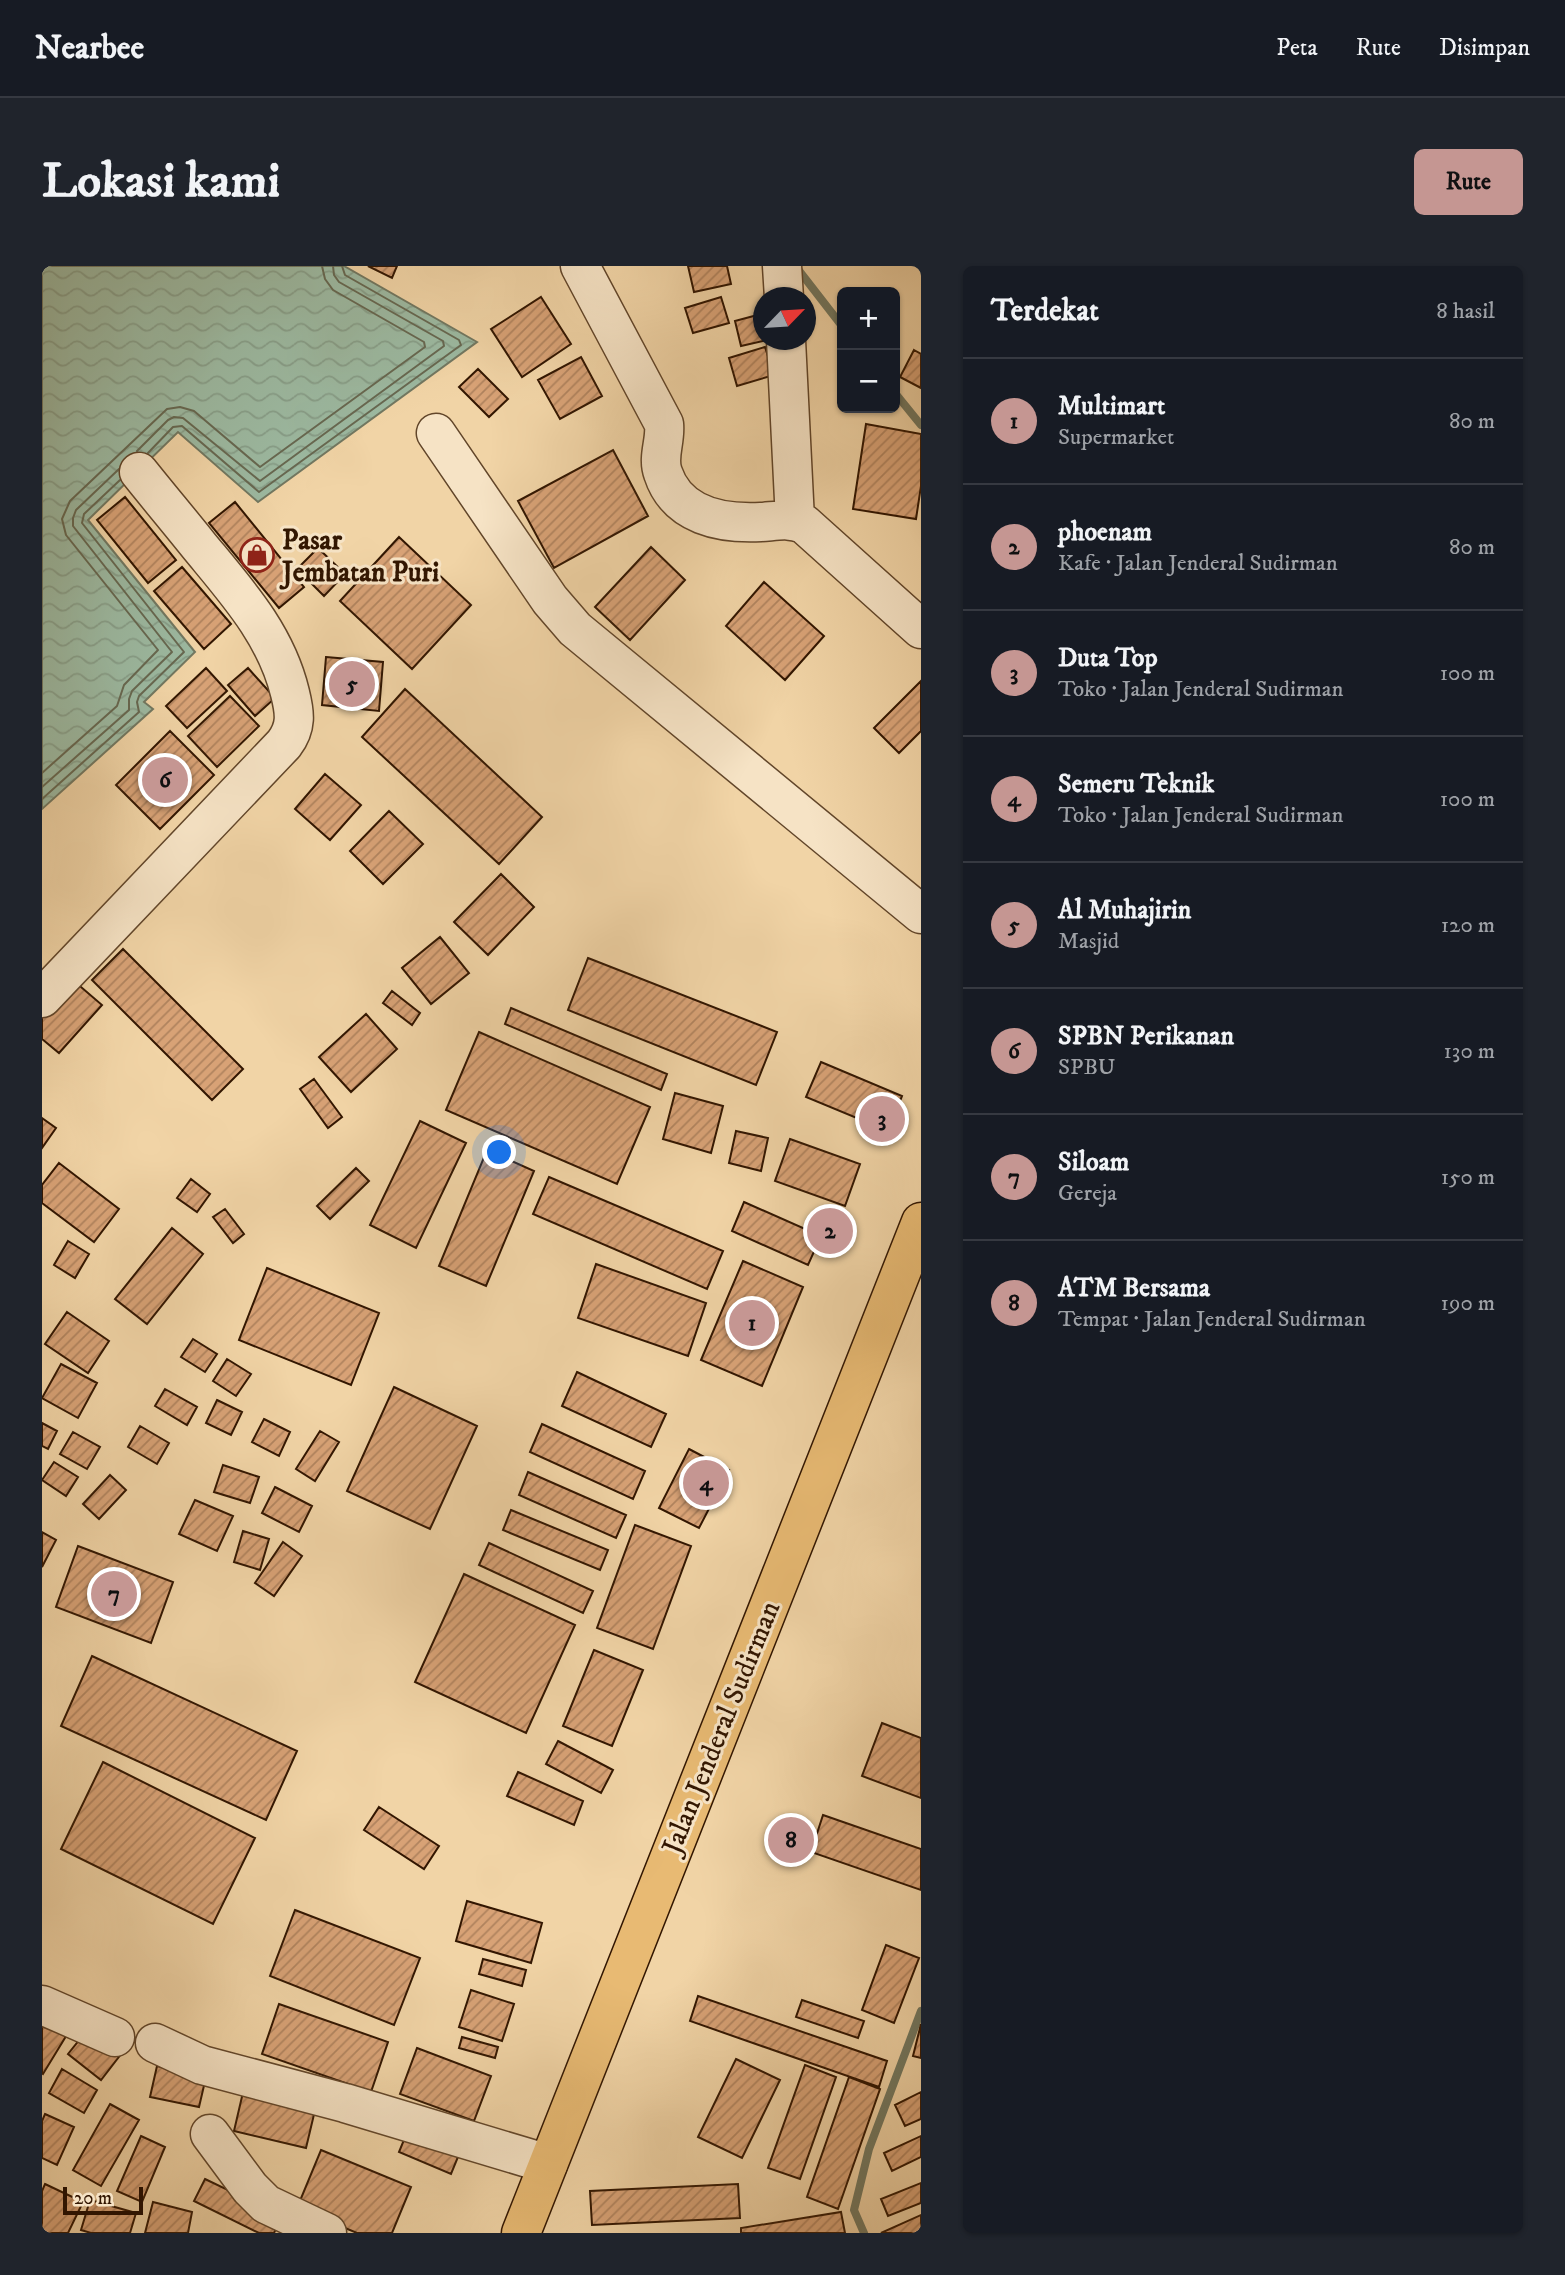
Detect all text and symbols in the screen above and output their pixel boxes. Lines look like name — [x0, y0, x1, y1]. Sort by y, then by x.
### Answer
text: Nearbee — [35, 28, 144, 69]
text: Peta — [1276, 33, 1318, 63]
text: Rute — [1356, 33, 1401, 63]
text: Disimpan — [1439, 33, 1530, 63]
button: Rute — [1414, 149, 1523, 215]
text: Lokasi kami — [42, 151, 280, 213]
north arrow — [753, 287, 816, 350]
map controls — [837, 287, 900, 413]
button: + — [837, 287, 900, 350]
text: Terdekat — [991, 293, 1099, 330]
text: 8 hasil — [1436, 297, 1495, 326]
button: − — [837, 350, 900, 413]
text: Multimart — [1058, 390, 1165, 423]
text: 1 — [1010, 407, 1018, 436]
text: 80 m — [1449, 407, 1495, 436]
text: Supermarket — [1058, 423, 1174, 452]
text: phoenam — [1058, 516, 1152, 549]
place label: Pasar Jembatan Puri — [279, 523, 439, 590]
text: 2 — [1008, 533, 1020, 562]
text: 80 m — [1449, 533, 1495, 562]
shop icon: Pasar Jembatan Puri — [238, 536, 276, 574]
text: Kafe · Jalan Jenderal Sudirman — [1058, 549, 1338, 578]
text: Duta Top — [1058, 642, 1158, 675]
pin: 5 — [329, 658, 375, 710]
text: 3 — [1010, 659, 1018, 688]
text: 100 m — [1440, 659, 1495, 688]
text: Toko · Jalan Jenderal Sudirman — [1058, 675, 1344, 704]
pin: 6 — [142, 754, 188, 806]
text: Semeru Teknik — [1058, 768, 1214, 801]
text: 4 — [1007, 785, 1021, 814]
text: 100 m — [1440, 785, 1495, 814]
text: Toko · Jalan Jenderal Sudirman — [1058, 801, 1344, 830]
text: Al Muhajirin — [1058, 894, 1191, 927]
text: 5 — [1008, 911, 1020, 940]
text: 120 m — [1441, 911, 1495, 940]
text: Masjid — [1058, 927, 1119, 956]
text: SPBN Perikanan — [1058, 1020, 1234, 1053]
text: 6 — [1008, 1037, 1020, 1066]
text: 130 m — [1443, 1037, 1495, 1066]
text: SPBU — [1058, 1053, 1116, 1082]
pin: 3 — [859, 1093, 905, 1145]
your location — [482, 1135, 516, 1169]
text: Siloam — [1058, 1146, 1129, 1179]
text: 7 — [1008, 1163, 1020, 1192]
text: 150 m — [1441, 1163, 1495, 1192]
text: Gereja — [1058, 1179, 1117, 1208]
pin: 2 — [807, 1205, 853, 1257]
text: ATM Bersama — [1058, 1272, 1210, 1305]
text: 8 — [1008, 1289, 1020, 1318]
text: 190 m — [1441, 1289, 1495, 1318]
pin: 1 — [729, 1297, 775, 1349]
text: Tempat · Jalan Jenderal Sudirman — [1058, 1305, 1366, 1334]
pin: 4 — [683, 1457, 729, 1509]
pin: 7 — [91, 1568, 137, 1620]
street label: Jalan Jenderal Sudirman — [653, 1596, 788, 1862]
pin: 8 — [768, 1814, 814, 1866]
scale bar — [63, 2184, 144, 2216]
text: 20 m — [74, 2187, 112, 2210]

